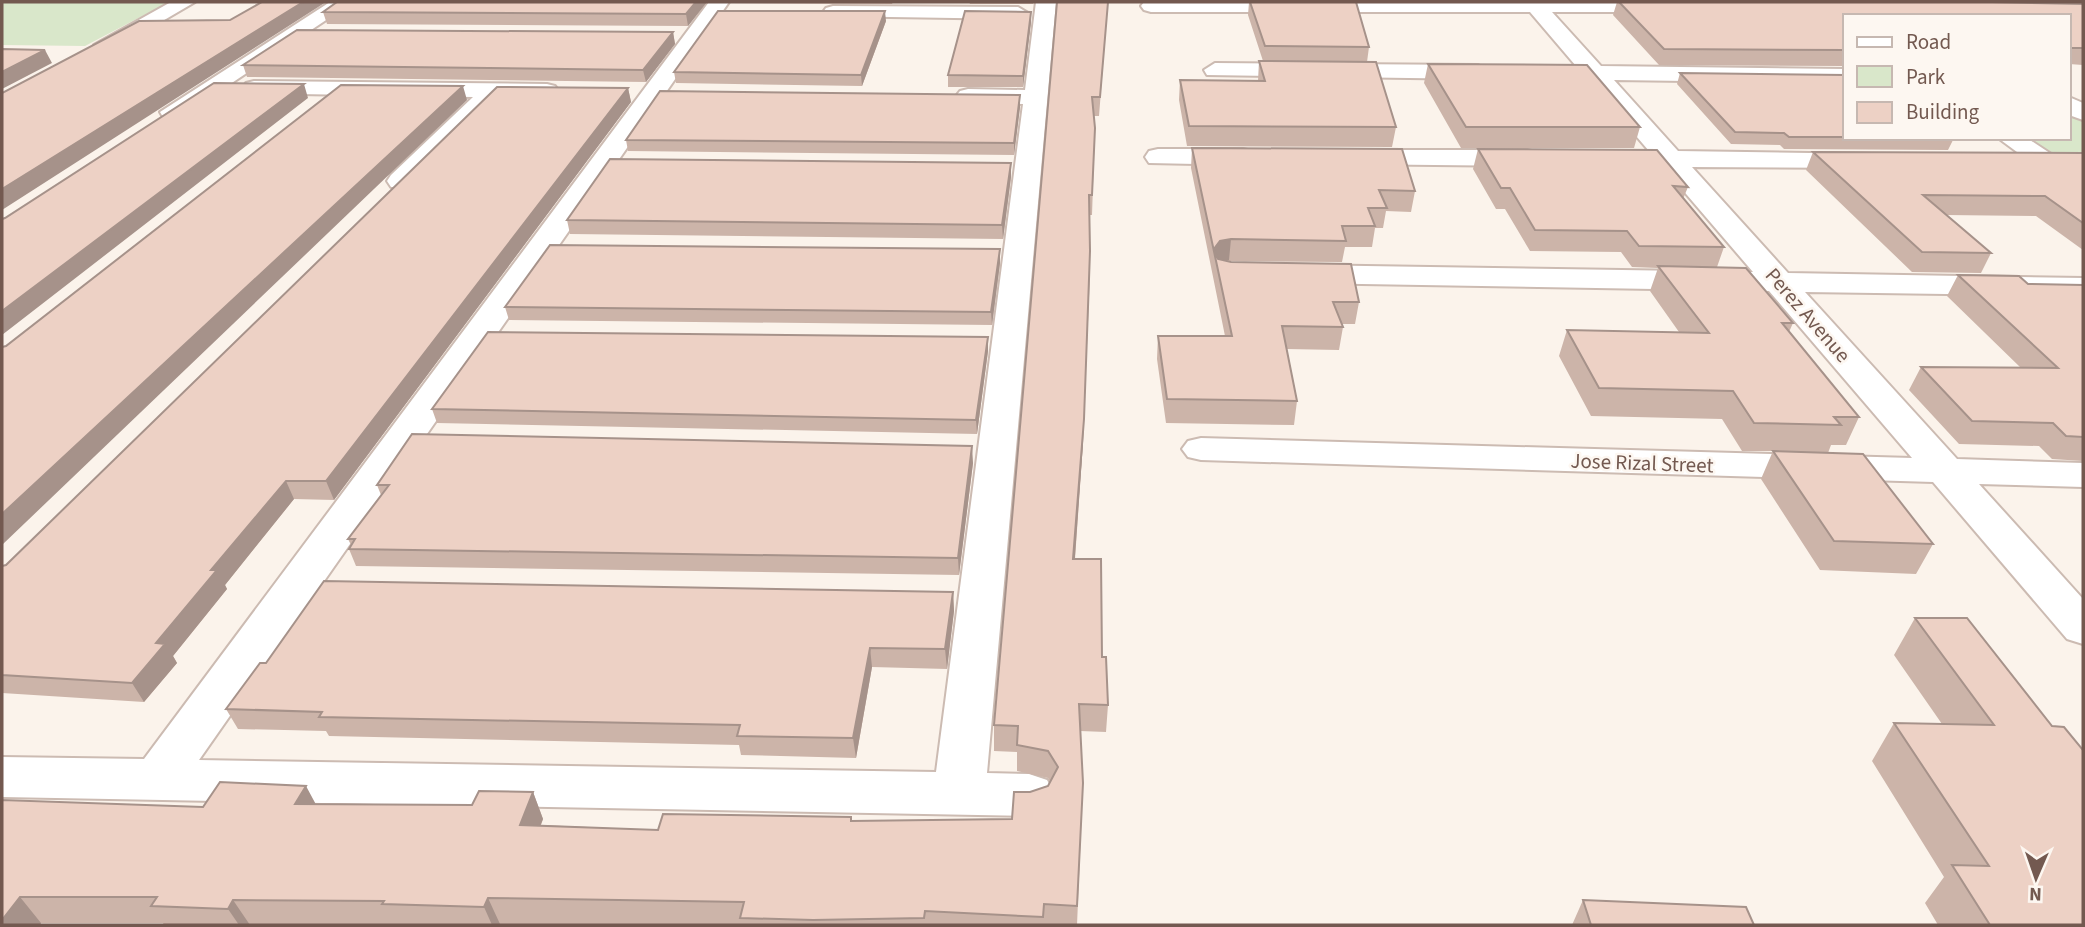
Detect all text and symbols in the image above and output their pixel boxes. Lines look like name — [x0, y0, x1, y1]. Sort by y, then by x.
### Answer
legend — [1843, 14, 2071, 140]
text: Road — [1906, 27, 1951, 57]
text: Park — [1906, 62, 1946, 92]
text: Building — [1906, 97, 1980, 127]
street label: Perez Avenue — [1758, 261, 1858, 369]
street label: Jose Rizal Street — [1570, 446, 1714, 480]
north arrow — [2001, 843, 2071, 913]
text: N — [2029, 880, 2042, 907]

